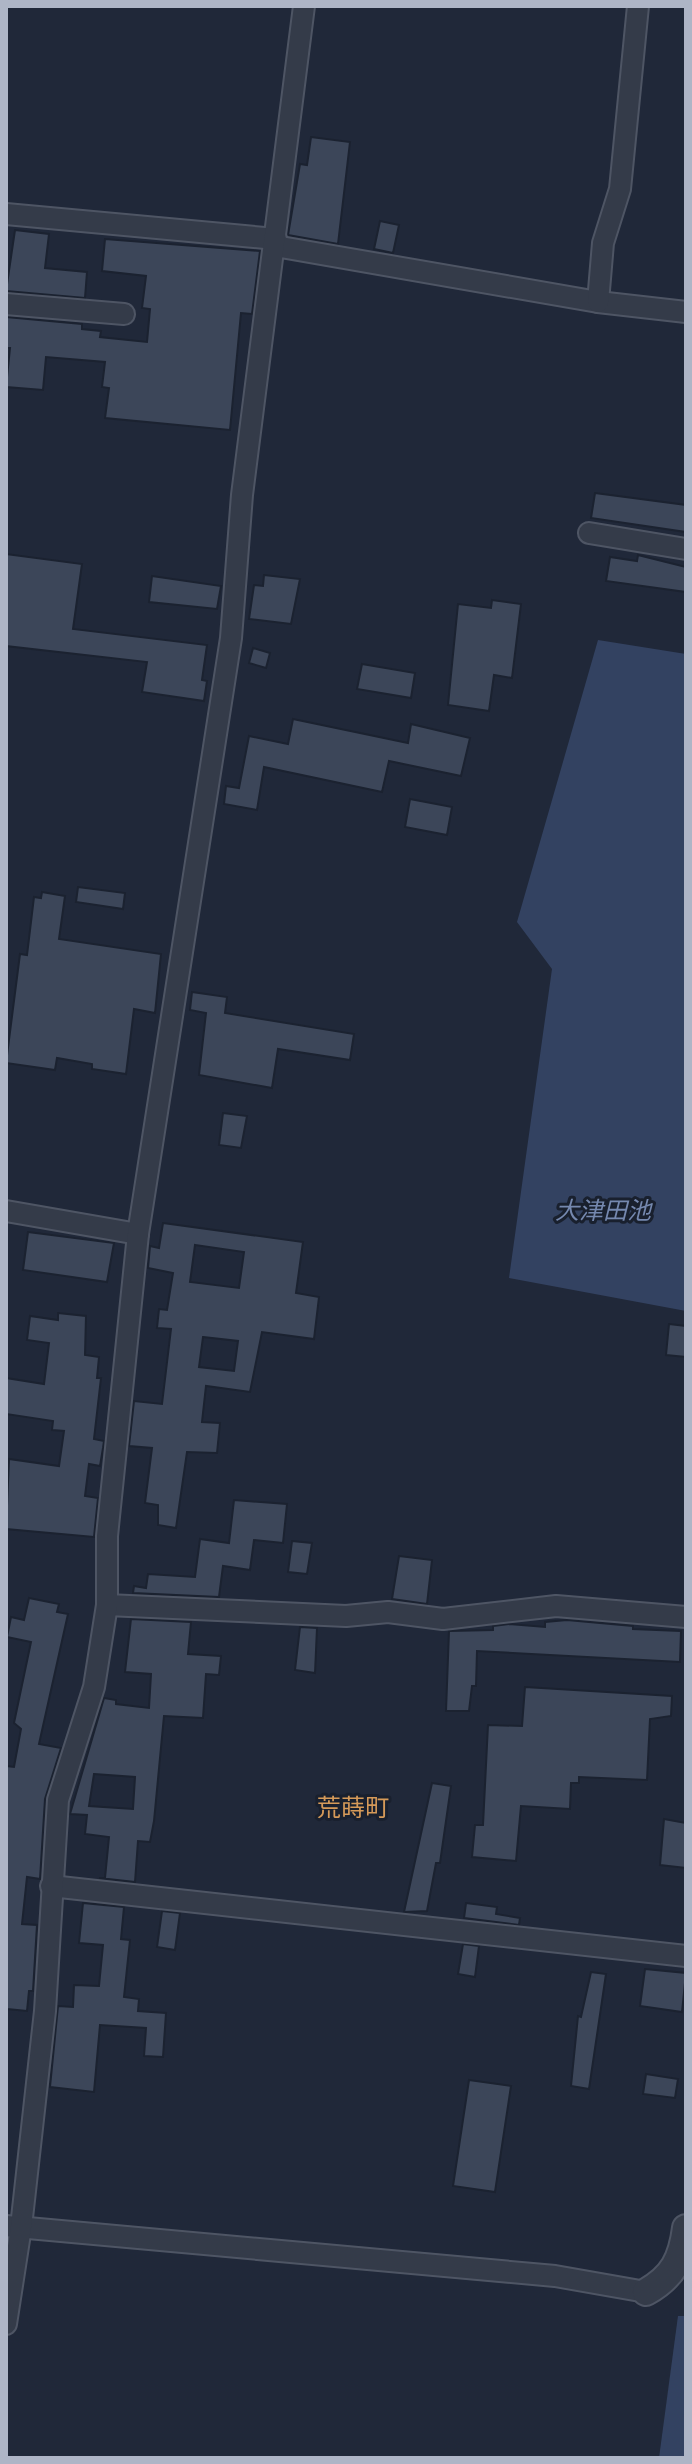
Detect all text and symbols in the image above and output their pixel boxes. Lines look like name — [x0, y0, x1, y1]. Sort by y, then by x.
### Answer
water label: 大津田池 — [555, 1196, 653, 1226]
district label: 荒蒔町 — [317, 1793, 389, 1823]

